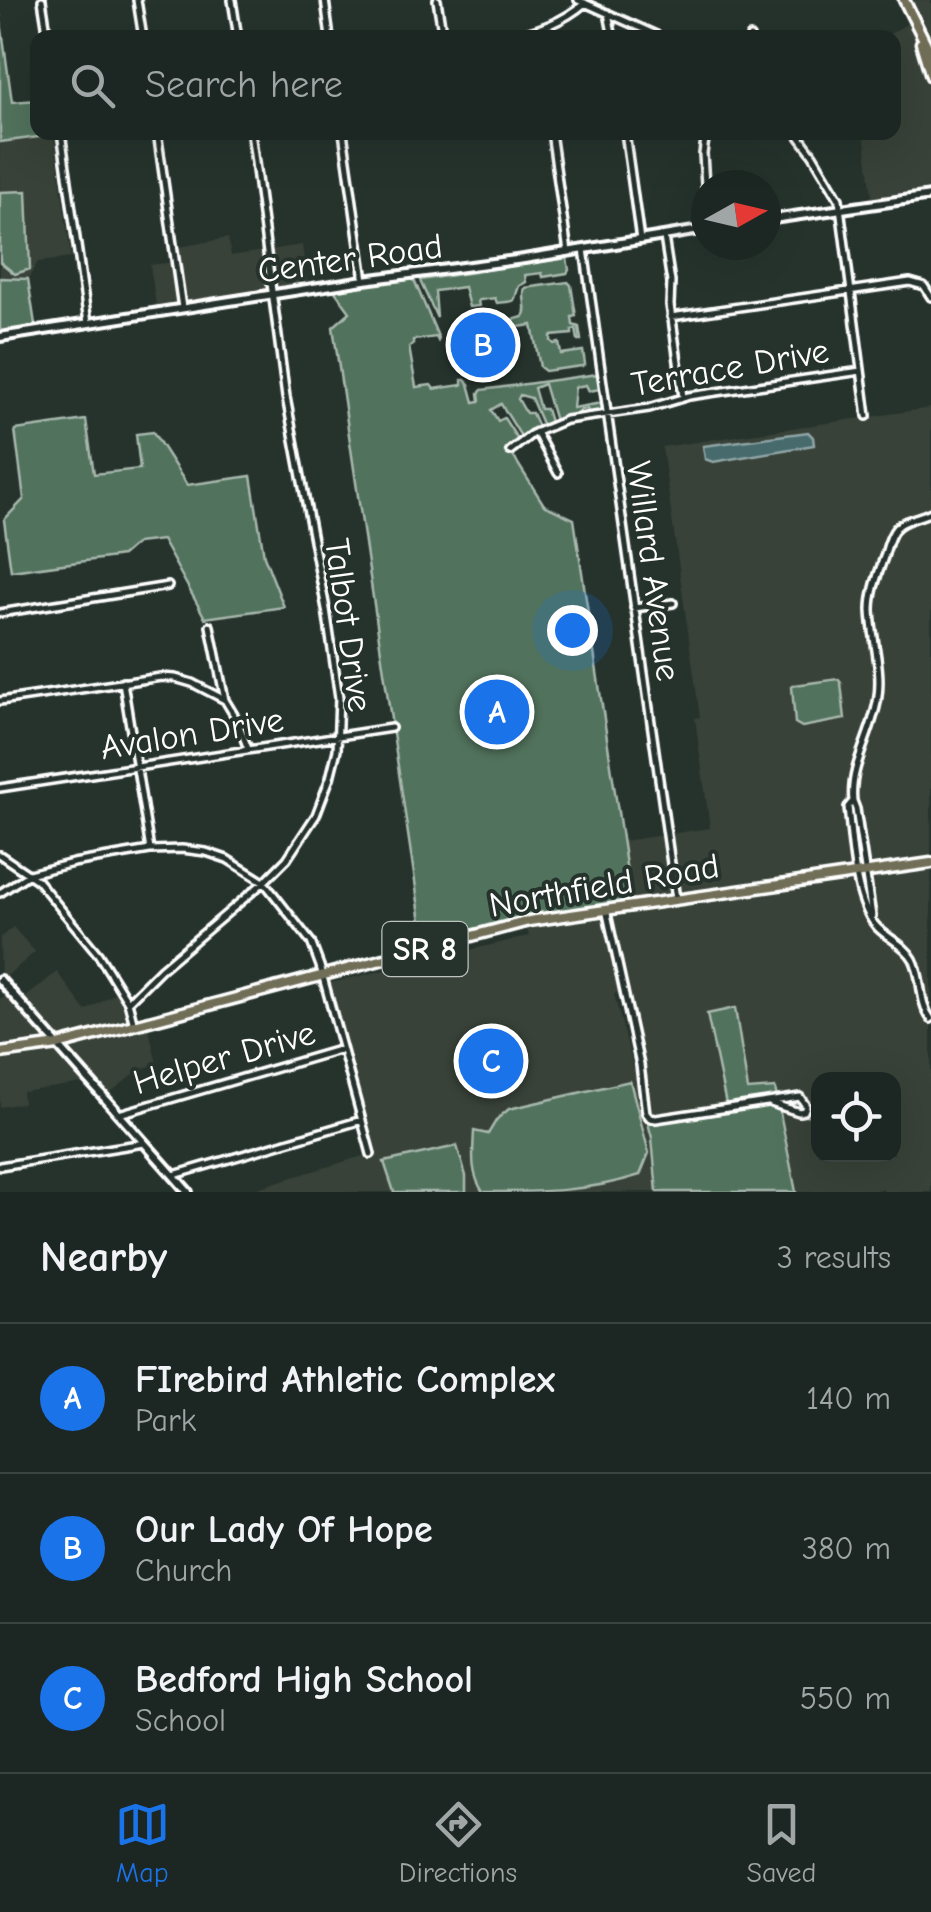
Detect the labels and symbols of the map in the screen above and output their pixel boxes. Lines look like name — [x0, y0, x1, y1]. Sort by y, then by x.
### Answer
north arrow — [691, 170, 781, 260]
street label: Center Road — [255, 225, 445, 292]
pin: B — [450, 308, 516, 382]
street label: Terrace Drive — [628, 330, 832, 405]
street label: Willard Avenue — [618, 459, 689, 684]
street label: Talbot Drive — [316, 536, 381, 714]
your location — [547, 605, 598, 656]
pin: A — [464, 674, 530, 750]
street label: Avalon Drive — [98, 699, 287, 768]
street label: Northfield Road — [486, 845, 722, 926]
road number: SR 8 — [382, 922, 468, 976]
street label: Helper Drive — [128, 1012, 320, 1103]
pin: C — [458, 1024, 524, 1098]

